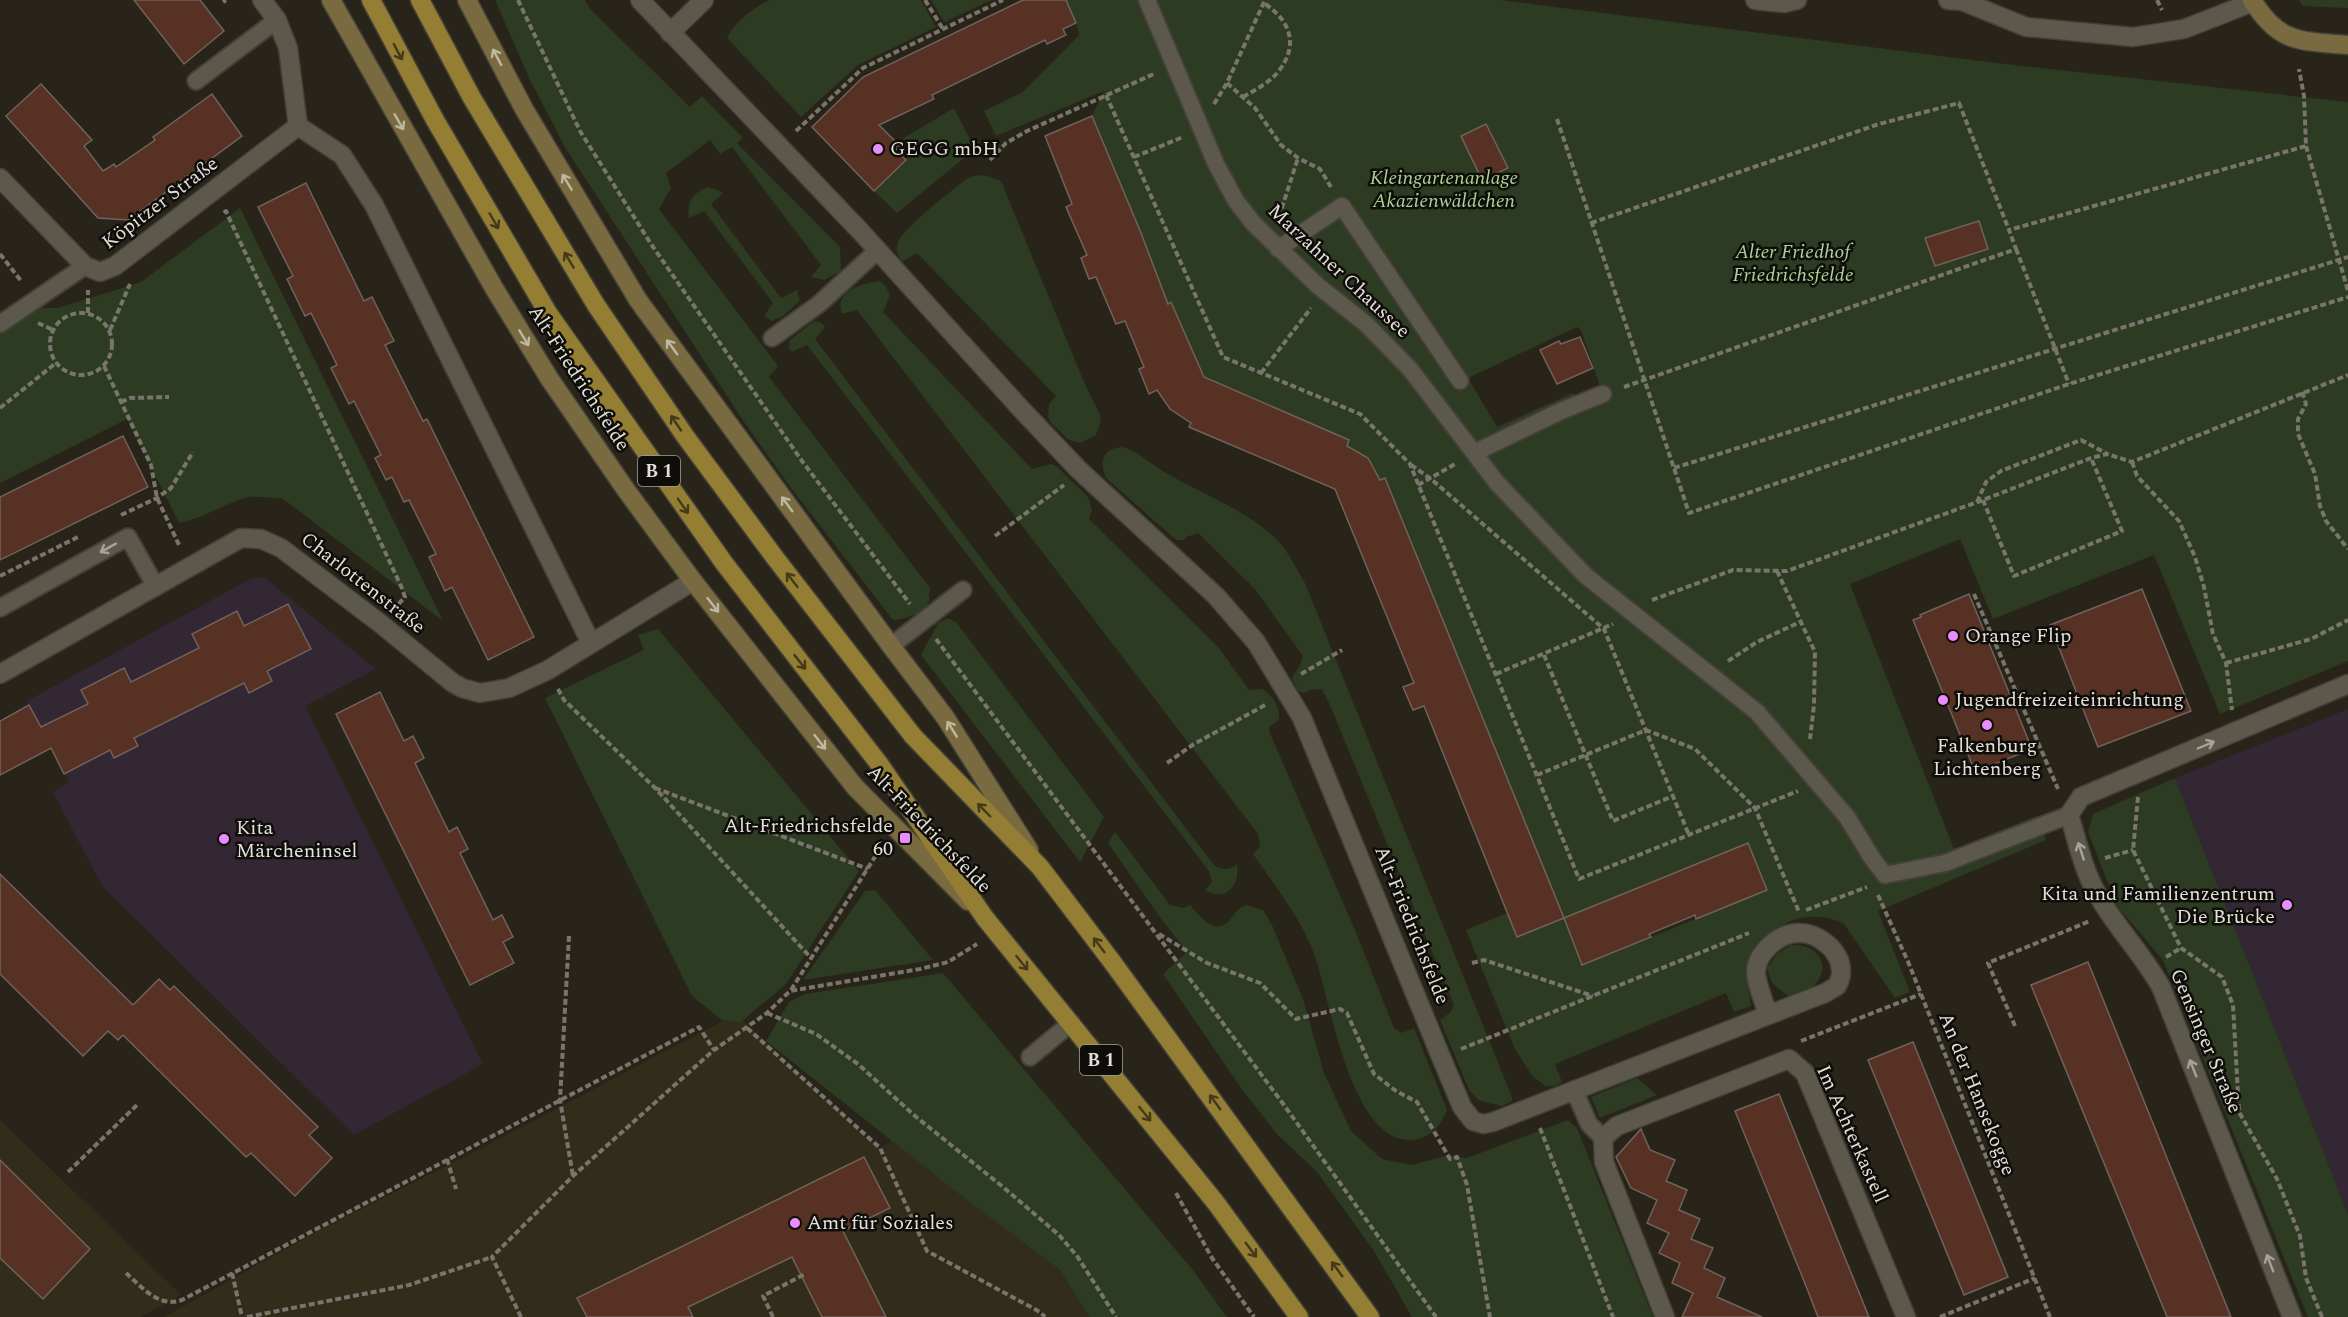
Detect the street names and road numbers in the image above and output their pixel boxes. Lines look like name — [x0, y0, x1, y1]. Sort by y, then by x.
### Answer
street label: Köpitzer Straße — [95, 149, 225, 257]
street label: Marzahner Chaussee — [1261, 197, 1417, 345]
street label: Alt-Friedrichsfelde — [520, 299, 638, 457]
road number: B 1 — [638, 456, 680, 486]
street label: Charlottenstraße — [294, 525, 432, 641]
street label: Alt-Friedrichsfelde — [860, 758, 998, 900]
street label: Alt-Friedrichsfelde — [1366, 841, 1458, 1009]
street label: Gensinger Straße — [2162, 964, 2250, 1118]
street label: An der Hansekogge — [1931, 1008, 2023, 1180]
road number: B 1 — [1080, 1045, 1122, 1075]
street label: Im Achterkastell — [1808, 1060, 1896, 1208]

